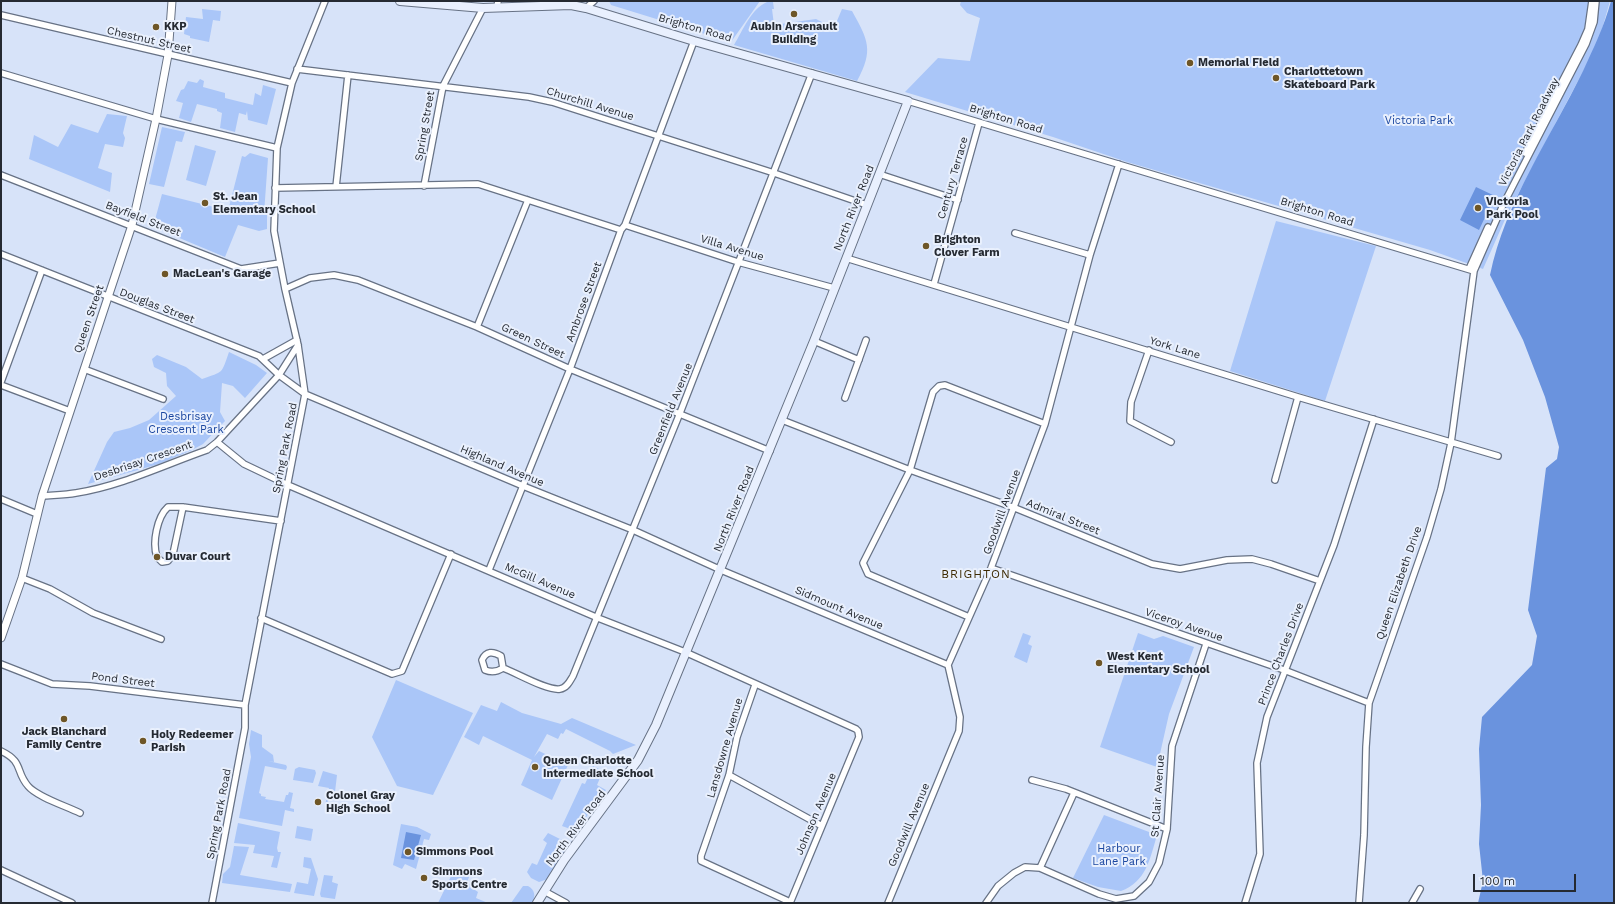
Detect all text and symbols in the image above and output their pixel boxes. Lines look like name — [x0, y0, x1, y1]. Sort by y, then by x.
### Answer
marker: Aubin Arsenault Building — [789, 9, 799, 19]
street label: Brighton Road — [657, 11, 733, 45]
place label: KKP — [164, 20, 187, 34]
place label: Aubin Arsenault Building — [751, 20, 837, 46]
marker: KKP — [151, 22, 161, 32]
street label: Chestnut Street — [106, 24, 192, 56]
place label: Memorial Field — [1198, 56, 1279, 70]
marker: Memorial Field — [1185, 58, 1195, 68]
place label: Charlottetown Skateboard Park — [1284, 65, 1375, 91]
marker: Charlottetown Skateboard Park — [1271, 73, 1281, 83]
street label: Victoria Park Roadway — [1496, 76, 1562, 188]
street label: Churchill Avenue — [545, 84, 635, 124]
street label: Spring Street — [412, 90, 438, 162]
street label: Brighton Road — [968, 102, 1044, 136]
park label: Victoria Park — [1385, 114, 1453, 128]
street label: Century Terrace — [935, 135, 971, 221]
street label: North River Road — [831, 163, 877, 253]
place label: St. Jean Elementary School — [213, 190, 316, 216]
street label: Brighton Road — [1279, 195, 1355, 229]
place label: Victoria Park Pool — [1486, 195, 1538, 221]
marker: St. Jean Elementary School — [200, 198, 210, 208]
street label: Bayfield Street — [104, 199, 182, 239]
marker: Victoria Park Pool — [1473, 203, 1483, 213]
street label: Villa Avenue — [699, 232, 765, 264]
place label: Brighton Clover Farm — [934, 233, 1000, 259]
marker: Brighton Clover Farm — [921, 241, 931, 251]
street label: Ambrose Street — [563, 260, 605, 344]
place label: MacLean's Garage — [173, 267, 271, 281]
marker: MacLean's Garage — [160, 269, 170, 279]
street label: Queen Street — [71, 283, 107, 355]
street label: Douglas Street — [118, 286, 196, 326]
street label: Green Street — [499, 321, 567, 361]
street label: York Lane — [1148, 334, 1202, 362]
street label: Greenfield Avenue — [646, 361, 696, 457]
street label: Spring Park Road — [270, 402, 300, 494]
park label: Desbrisay Crescent Park — [148, 410, 224, 436]
street label: Desbrisay Crescent — [92, 438, 194, 484]
street label: Highland Avenue — [458, 442, 546, 490]
street label: North River Road — [711, 464, 757, 554]
street label: Goodwill Avenue — [980, 468, 1024, 556]
street label: Admiral Street — [1024, 496, 1102, 538]
street label: Queen Elizabeth Drive — [1373, 524, 1425, 642]
place label: Duvar Court — [165, 550, 230, 564]
marker: Duvar Court — [152, 552, 162, 562]
street label: McGill Avenue — [503, 560, 577, 602]
district label: BRIGHTON — [941, 567, 1011, 581]
street label: Sidmount Avenue — [793, 583, 885, 633]
street label: Prince Charles Drive — [1255, 601, 1307, 707]
street label: Viceroy Avenue — [1143, 605, 1225, 645]
place label: West Kent Elementary School — [1107, 650, 1210, 676]
marker: West Kent Elementary School — [1094, 658, 1104, 668]
street label: Pond Street — [91, 670, 155, 690]
street label: Lansdowne Avenue — [704, 696, 746, 800]
marker: Jack Blanchard Family Centre — [59, 714, 69, 724]
place label: Jack Blanchard Family Centre — [22, 725, 106, 751]
place label: Holy Redeemer Parish — [151, 728, 233, 754]
marker: Holy Redeemer Parish — [138, 736, 148, 746]
place label: Queen Charlotte Intermediate School — [543, 754, 653, 780]
street label: St Clair Avenue — [1149, 754, 1167, 838]
marker: Queen Charlotte Intermediate School — [530, 762, 540, 772]
street label: Spring Park Road — [204, 768, 234, 860]
street label: Johnson Avenue — [793, 771, 839, 857]
street label: Goodwill Avenue — [885, 781, 933, 869]
street label: North River Road — [543, 788, 609, 868]
place label: Colonel Gray High School — [326, 789, 395, 815]
marker: Colonel Gray High School — [313, 797, 323, 807]
park label: Harbour Lane Park — [1092, 842, 1146, 868]
place label: Simmons Pool — [416, 845, 493, 859]
marker: Simmons Pool — [403, 847, 413, 857]
place label: Simmons Sports Centre — [432, 865, 507, 891]
scale bar — [1475, 866, 1578, 892]
marker: Simmons Sports Centre — [419, 873, 429, 883]
text: 100 m — [1480, 874, 1515, 888]

